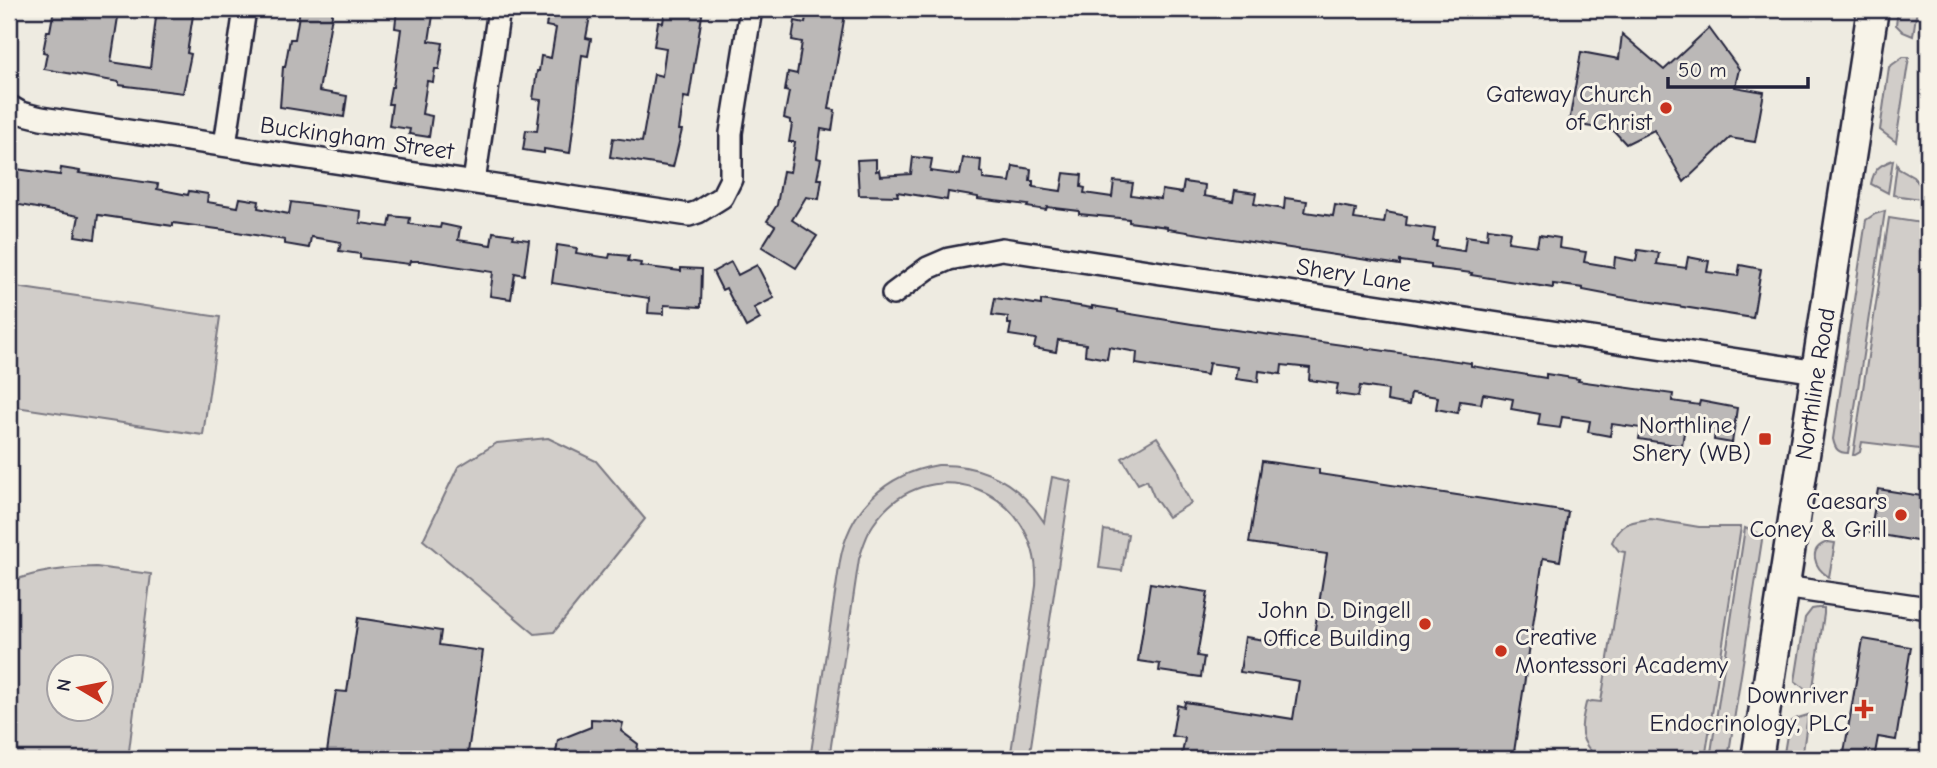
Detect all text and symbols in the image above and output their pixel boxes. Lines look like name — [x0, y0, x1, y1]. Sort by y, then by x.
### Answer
scale bar — [1668, 46, 1808, 90]
text: 50 m — [1678, 58, 1727, 82]
place label: Gateway Church of Christ — [1486, 80, 1653, 136]
marker: Gateway Church of Christ — [1658, 100, 1674, 116]
street label: Buckingham Street — [259, 111, 457, 166]
street label: Shery Lane — [1295, 252, 1413, 298]
street label: Northline Road — [1789, 306, 1841, 462]
place label: Northline / Shery (WB) — [1632, 411, 1751, 467]
marker: Northline / Shery (WB) — [1757, 431, 1773, 447]
place label: Caesars Coney & Grill — [1749, 487, 1887, 543]
marker: Caesars Coney & Grill — [1893, 507, 1909, 523]
place label: John D. Dingell Office Building — [1258, 596, 1411, 652]
marker: John D. Dingell Office Building — [1417, 616, 1433, 632]
place label: Creative Montessori Academy — [1515, 623, 1728, 679]
marker: Creative Montessori Academy — [1493, 643, 1509, 659]
north arrow — [46, 652, 116, 722]
text: N — [52, 677, 76, 693]
place label: Downriver Endocrinology, PLC — [1650, 681, 1848, 737]
marker: Downriver Endocrinology, PLC — [1854, 699, 1874, 719]

